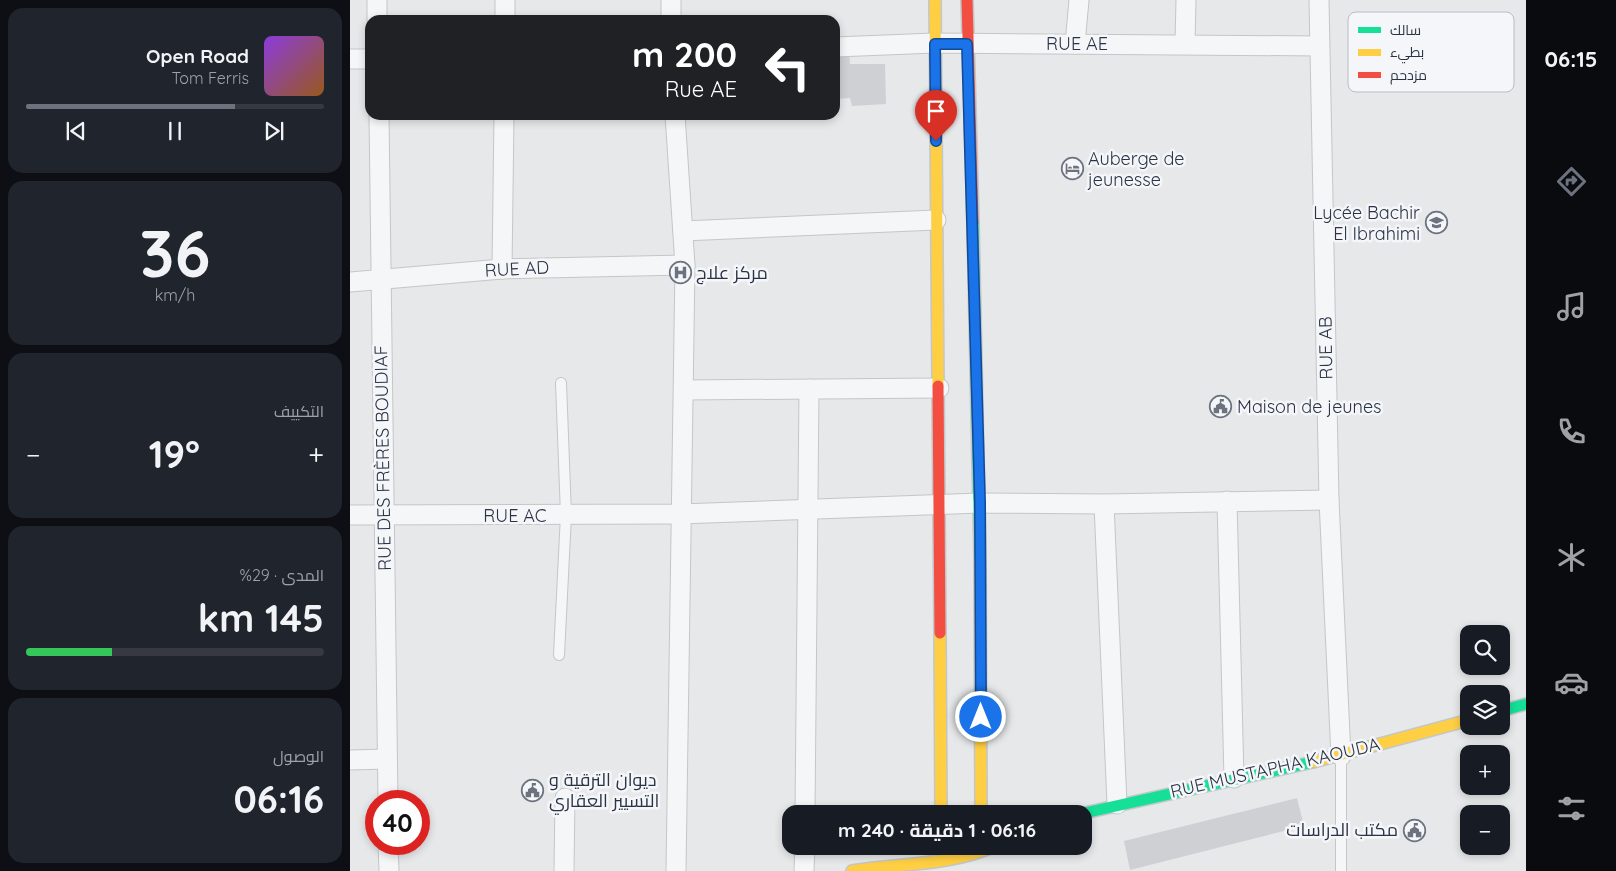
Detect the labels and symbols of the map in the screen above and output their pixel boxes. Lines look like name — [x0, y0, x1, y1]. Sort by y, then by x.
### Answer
legend — [1348, 12, 1514, 92]
text: سالك — [1390, 21, 1421, 39]
street label: RUE AE — [1046, 32, 1108, 55]
text: بطيء — [1390, 43, 1424, 64]
text: مزدحم — [1390, 66, 1427, 85]
pin — [915, 90, 957, 141]
place label: Auberge de jeunesse — [1087, 147, 1184, 191]
hotel icon: Auberge de jeunesse — [1060, 157, 1084, 181]
place label: Lycée Bachir El Ibrahimi — [1313, 201, 1420, 245]
school or university icon: Lycée Bachir El Ibrahimi — [1424, 211, 1448, 235]
street label: RUE AD — [484, 255, 550, 282]
hospital icon: مركز علاج — [668, 261, 692, 285]
place label: مركز علاج — [696, 261, 768, 285]
street label: RUE AB — [1313, 316, 1338, 380]
street label: RUE DES FRÈRES BOUDIAF — [369, 345, 396, 571]
public building icon: Maison de jeunes — [1209, 395, 1233, 419]
place label: Maison de jeunes — [1237, 395, 1382, 418]
street label: RUE AC — [483, 504, 547, 527]
position arrow — [954, 690, 1006, 742]
street label: RUE MUSTAPHA KAOUDA — [1168, 732, 1382, 803]
place label: ديوان الترقية و التسيير العقاري — [549, 768, 659, 815]
public building icon: ديوان الترقية و التسيير العقاري — [521, 778, 545, 802]
speed limit sign: 40 — [365, 790, 430, 855]
place label: مكتب الدراسات — [1286, 818, 1398, 841]
public building icon: مكتب الدراسات — [1402, 818, 1426, 842]

